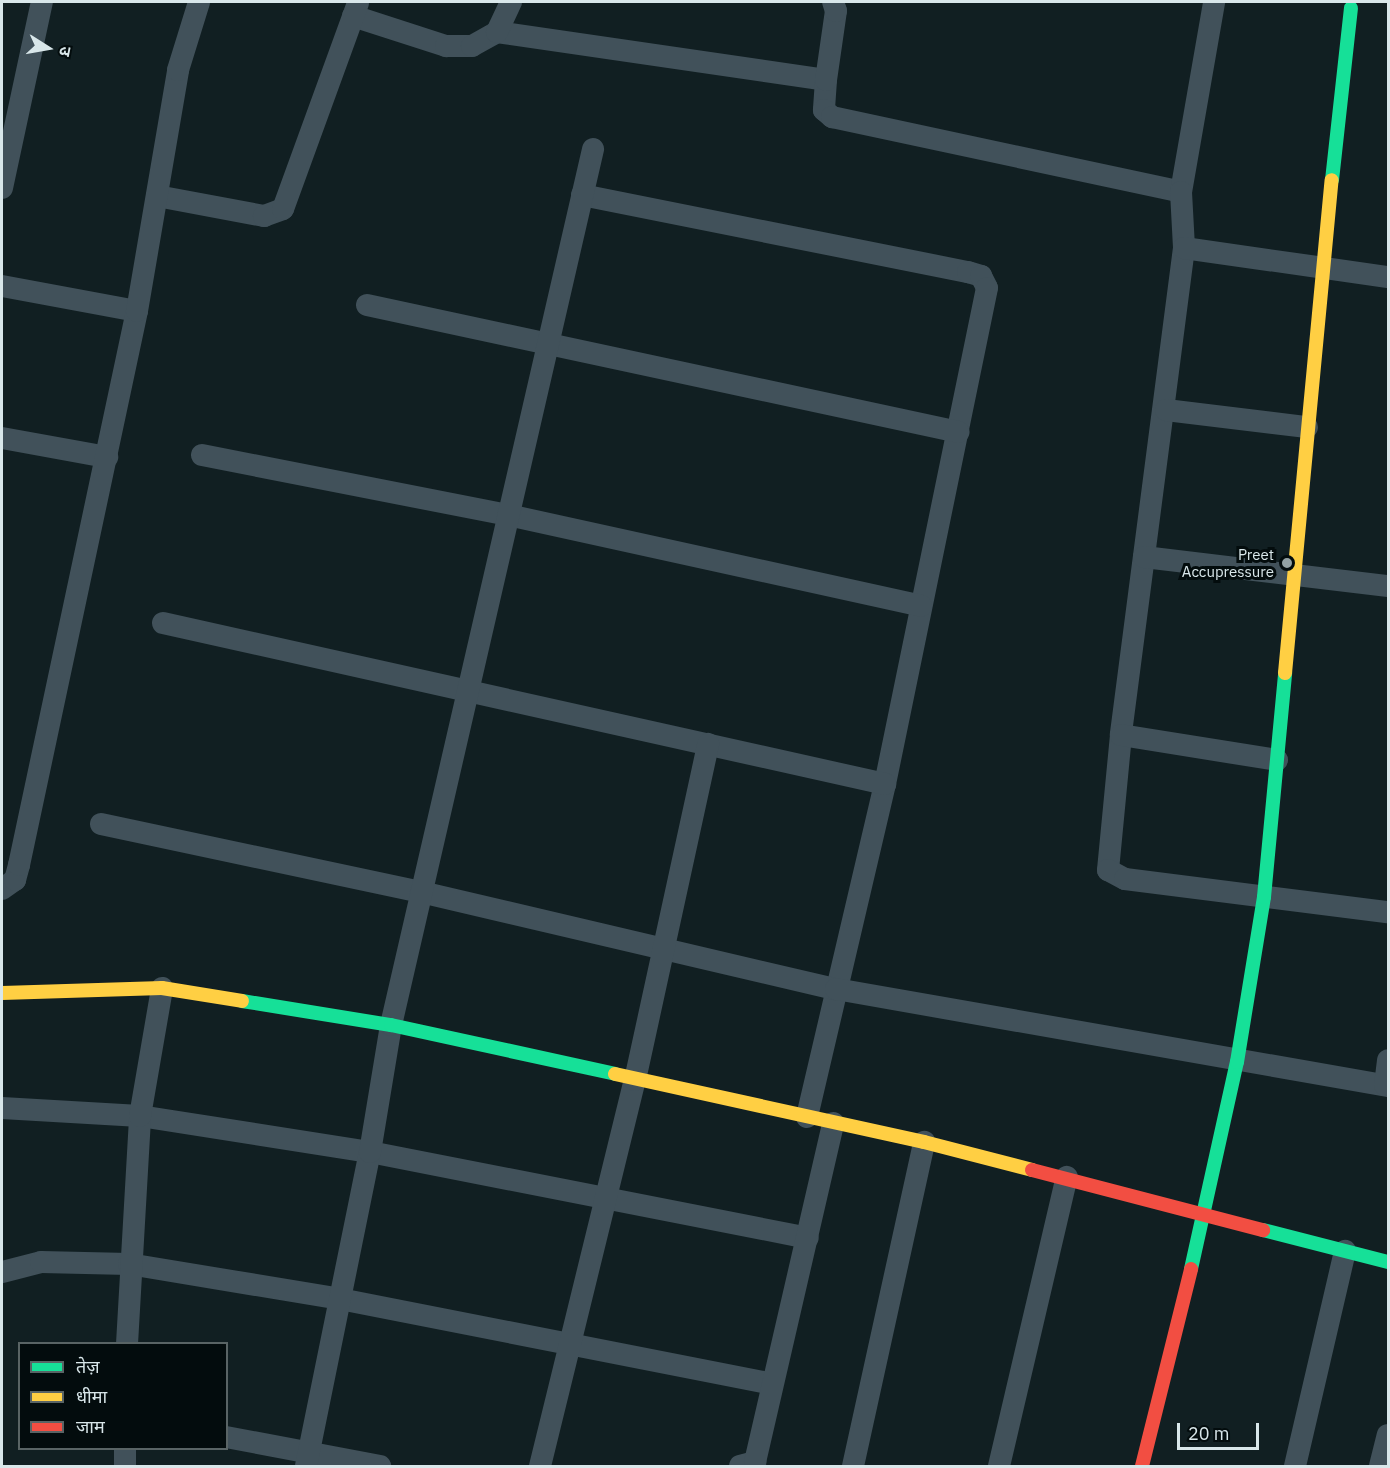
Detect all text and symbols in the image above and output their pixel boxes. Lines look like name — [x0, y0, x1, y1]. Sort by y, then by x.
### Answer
north arrow — [18, 18, 78, 78]
text: उ — [55, 45, 76, 58]
place label: Preet Accupressure — [1182, 545, 1274, 580]
marker: Preet Accupressure — [1278, 554, 1296, 572]
legend — [18, 1342, 228, 1450]
text: तेज़ — [76, 1355, 100, 1378]
text: धीमा — [76, 1385, 107, 1408]
scale bar — [1180, 1411, 1262, 1449]
text: जाम — [76, 1415, 105, 1438]
text: 20 m — [1188, 1422, 1230, 1445]

